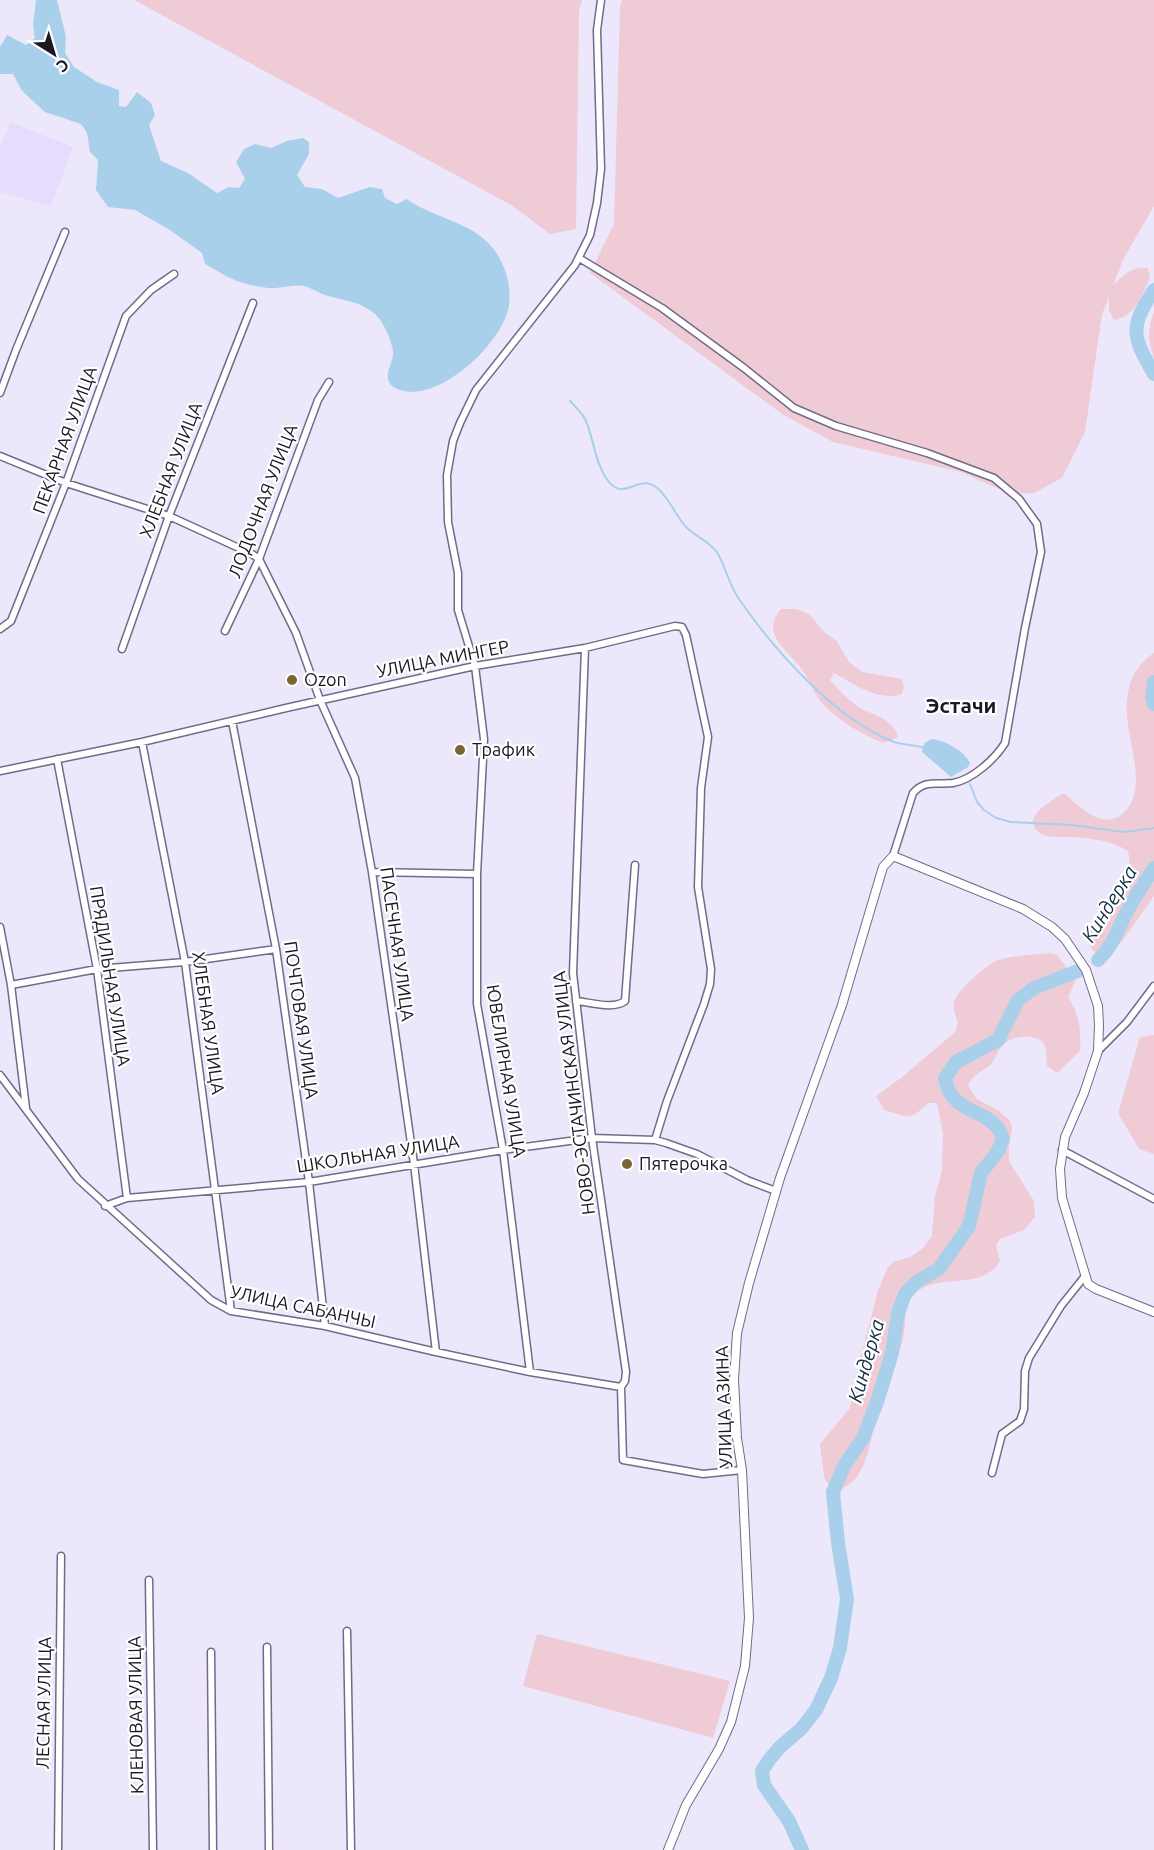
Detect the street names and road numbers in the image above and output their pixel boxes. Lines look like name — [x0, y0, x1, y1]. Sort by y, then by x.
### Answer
street label: ПЕКАРНАЯ УЛИЦА — [28, 363, 100, 516]
street label: ХЛЕБНАЯ УЛИЦА — [135, 399, 205, 540]
street label: ЛОДОЧНАЯ УЛИЦА — [224, 421, 301, 580]
street label: УЛИЦА МИНГЕР — [375, 635, 511, 681]
street label: ПАСЕЧНАЯ УЛИЦА — [377, 866, 419, 1022]
street label: ПРЯДИЛЬНАЯ УЛИЦА — [87, 884, 135, 1068]
street label: ПОЧТОВАЯ УЛИЦА — [281, 940, 323, 1100]
street label: ХЛЕБНАЯ УЛИЦА — [189, 950, 229, 1096]
street label: НОВО-ЭСТАЧИНСКАЯ УЛИЦА — [548, 970, 598, 1216]
street label: ЮВЕЛИРНАЯ УЛИЦА — [483, 983, 531, 1159]
street label: ШКОЛЬНАЯ УЛИЦА — [295, 1130, 461, 1176]
street label: УЛИЦА САБАНЧЫ — [229, 1281, 378, 1331]
street label: УЛИЦА АЗИНА — [711, 1345, 735, 1469]
street label: КЛЕНОВАЯ УЛИЦА — [124, 1635, 146, 1794]
street label: ЛЕСНАЯ УЛИЦА — [32, 1636, 54, 1769]

